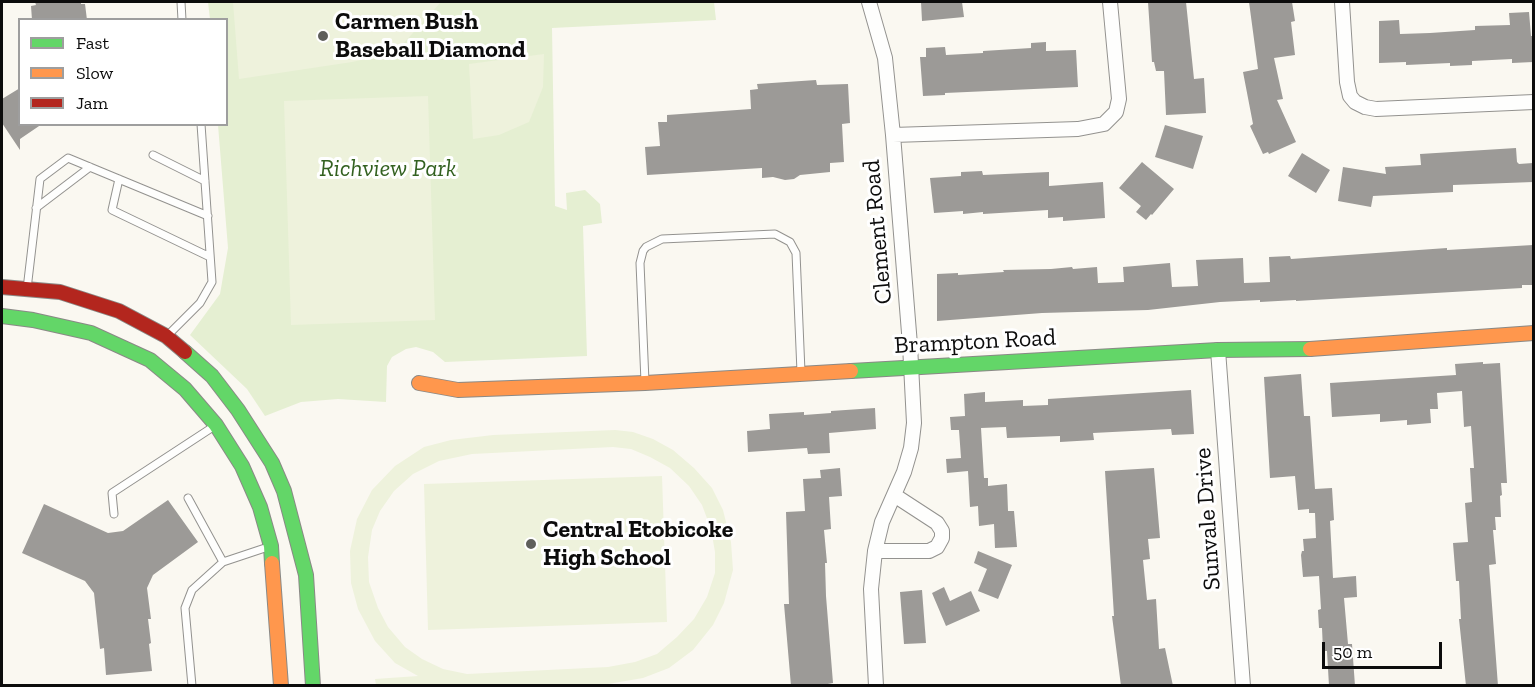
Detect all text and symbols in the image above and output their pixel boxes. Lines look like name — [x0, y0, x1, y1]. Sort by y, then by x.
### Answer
place label: Carmen Bush Baseball Diamond — [335, 8, 526, 64]
legend — [18, 18, 228, 126]
marker: Carmen Bush Baseball Diamond — [316, 29, 330, 43]
text: Fast — [76, 32, 109, 54]
text: Slow — [76, 62, 113, 84]
text: Jam — [76, 92, 108, 114]
park label: Richview Park — [319, 155, 457, 183]
street label: Clement Road — [857, 159, 899, 305]
street label: Brampton Road — [893, 323, 1057, 361]
street label: Sunvale Drive — [1189, 447, 1227, 591]
place label: Central Etobicoke High School — [543, 516, 733, 572]
marker: Central Etobicoke High School — [524, 537, 538, 551]
scale bar — [1325, 630, 1445, 668]
text: 50 m — [1333, 641, 1372, 663]

